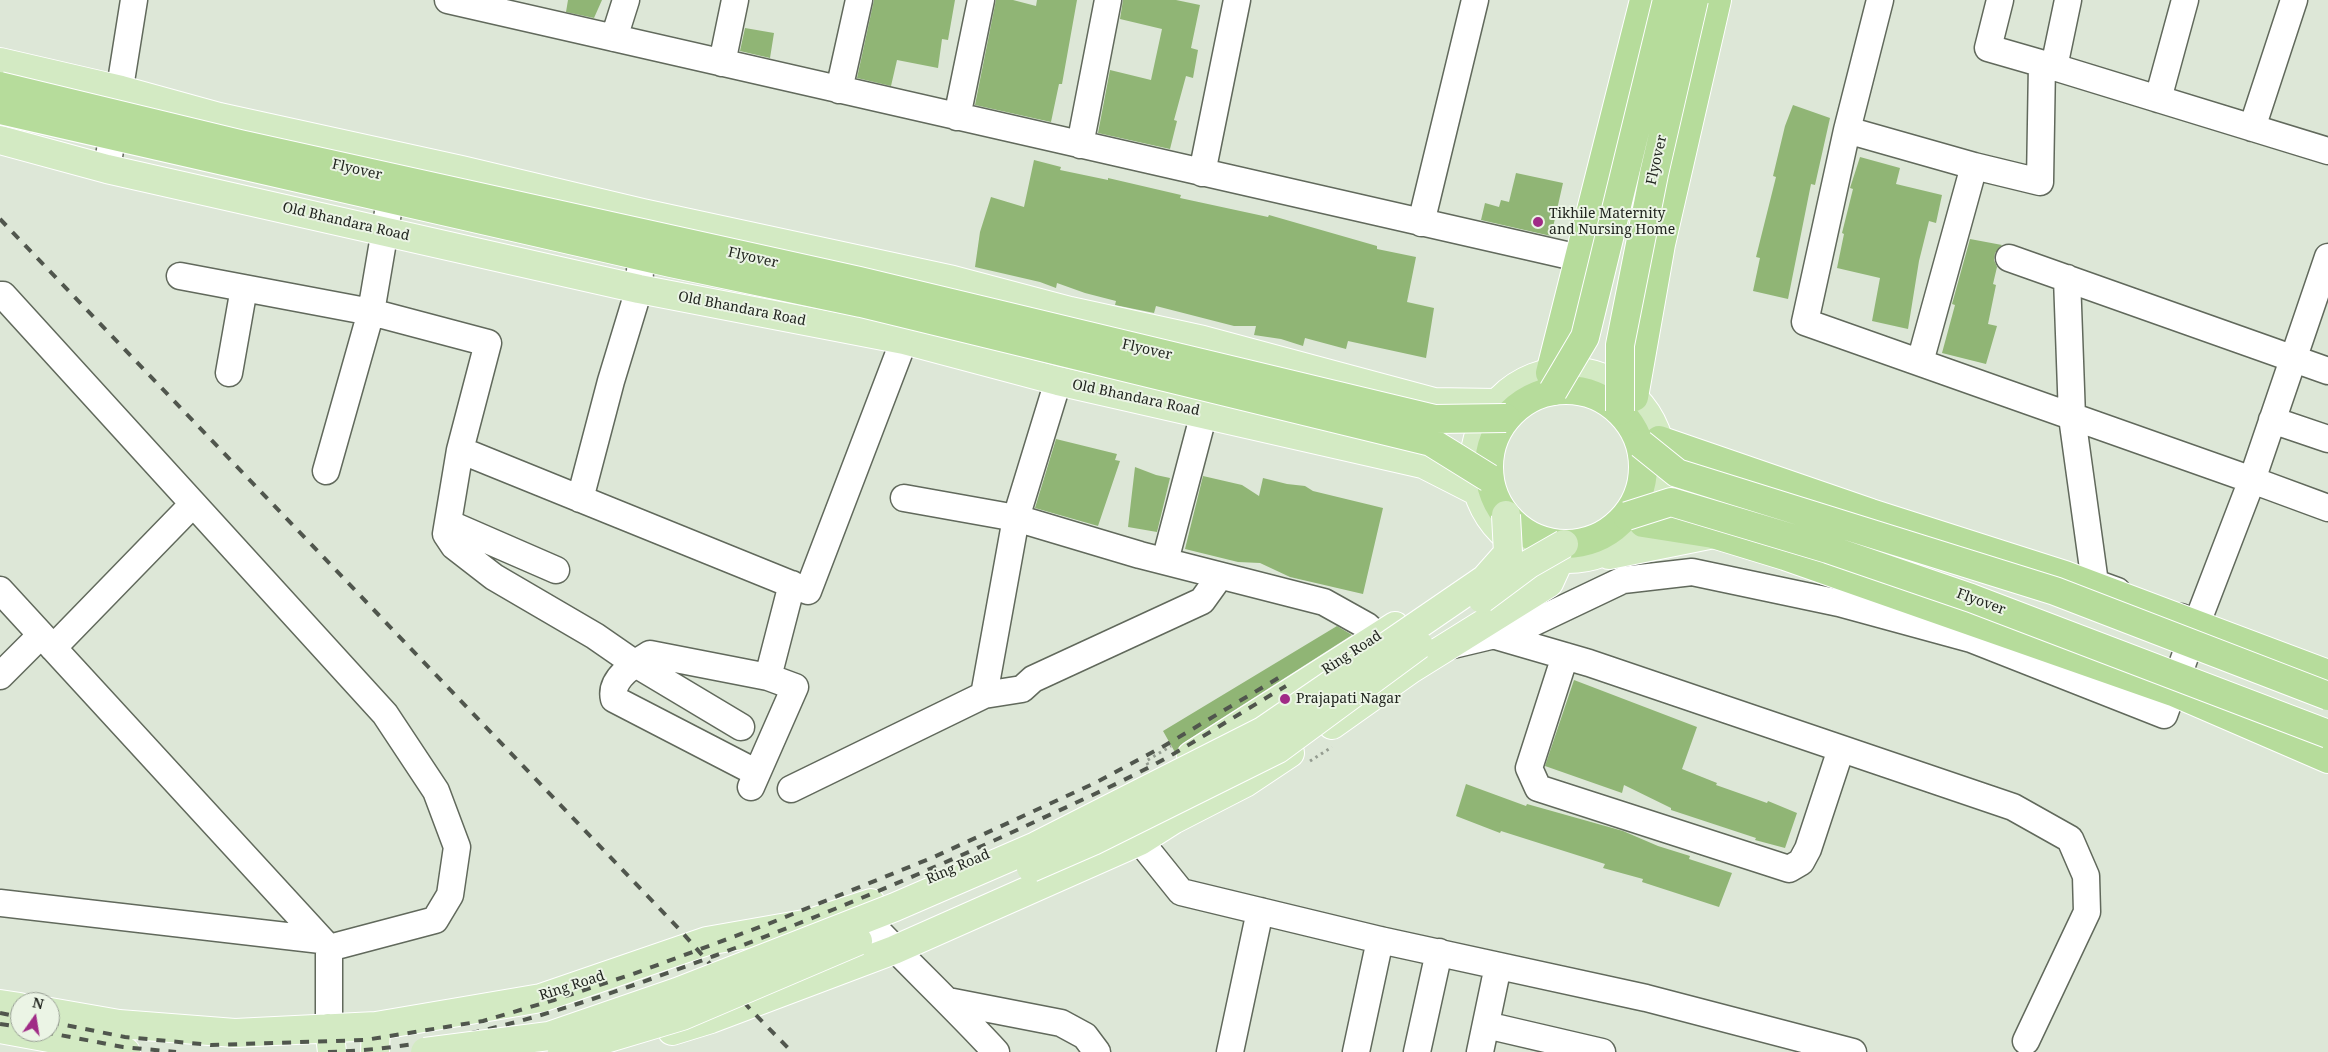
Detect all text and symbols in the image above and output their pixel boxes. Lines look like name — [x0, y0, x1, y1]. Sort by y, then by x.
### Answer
street label: Flyover — [1643, 133, 1671, 187]
street label: Flyover — [330, 156, 384, 184]
street label: Old Bhandara Road — [281, 199, 411, 245]
place label: Tikhile Maternity and Nursing Home — [1549, 206, 1675, 238]
marker: Tikhile Maternity and Nursing Home — [1531, 215, 1545, 229]
street label: Flyover — [726, 244, 780, 272]
street label: Old Bhandara Road — [677, 288, 807, 330]
street label: Flyover — [1120, 336, 1174, 364]
street label: Old Bhandara Road — [1071, 376, 1201, 420]
street label: Flyover — [1954, 585, 2008, 619]
street label: Ring Road — [1319, 628, 1385, 678]
place label: Prajapati Nagar — [1296, 691, 1401, 707]
marker: Prajapati Nagar — [1278, 692, 1292, 706]
street label: Ring Road — [924, 846, 992, 888]
street label: Ring Road — [537, 968, 607, 1004]
north arrow — [10, 992, 60, 1042]
text: N — [31, 992, 46, 1013]

